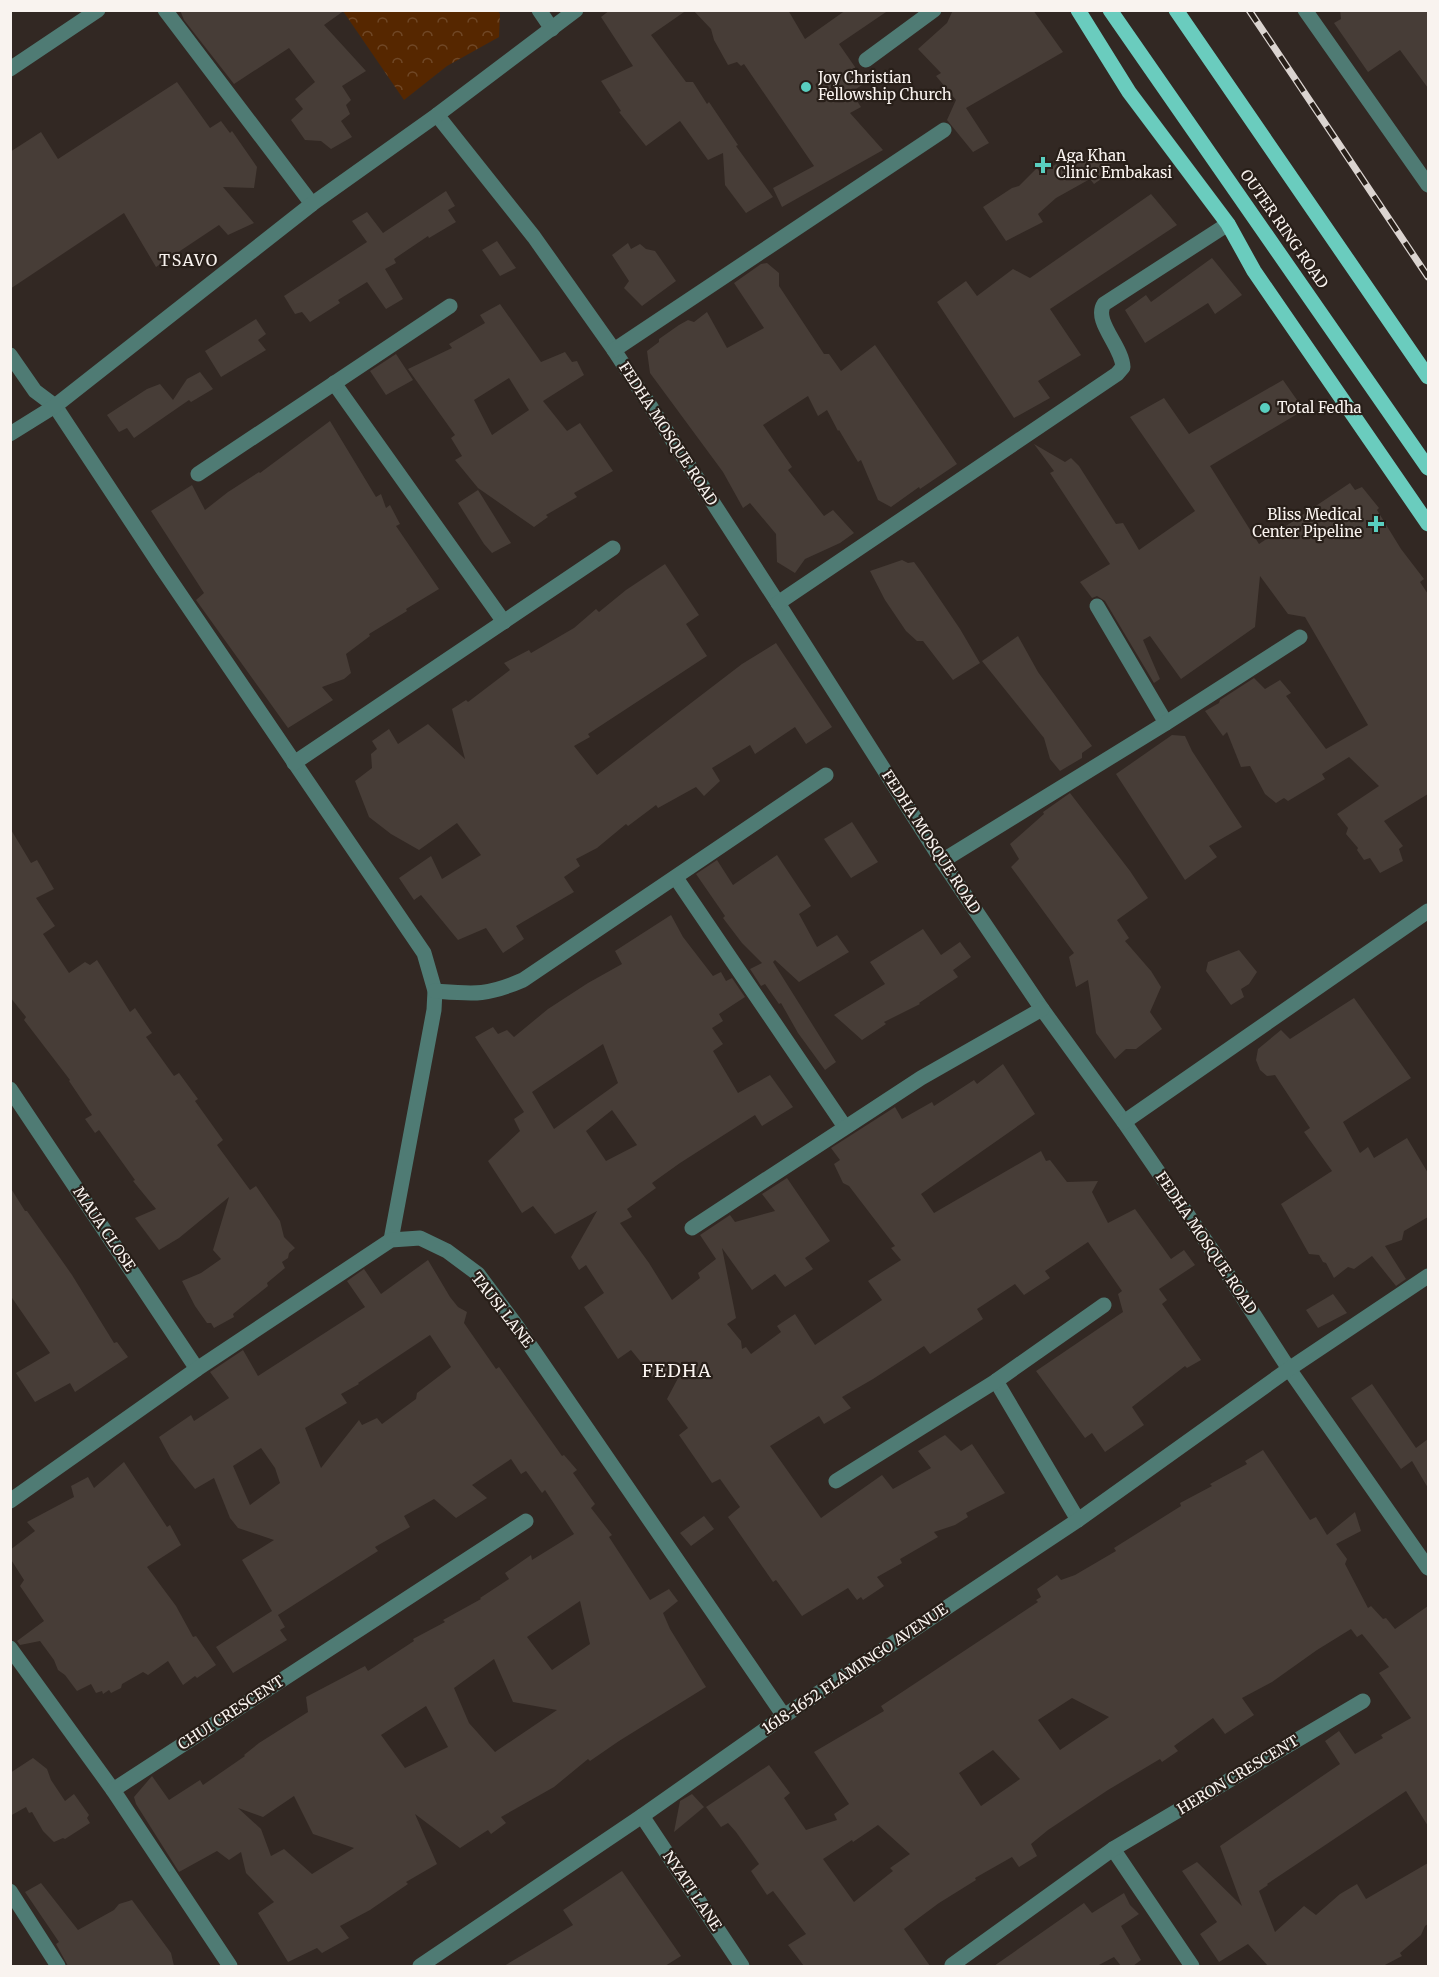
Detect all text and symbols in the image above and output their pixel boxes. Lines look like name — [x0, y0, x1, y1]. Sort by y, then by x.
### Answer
place label: Joy Christian Fellowship Church — [817, 68, 952, 104]
marker: Joy Christian Fellowship Church — [799, 80, 813, 94]
place label: Aga Khan Clinic Embakasi — [1055, 146, 1172, 182]
marker: Aga Khan Clinic Embakasi — [1034, 156, 1052, 174]
street label: OUTER RING ROAD — [1236, 166, 1333, 292]
district label: TSAVO — [159, 250, 219, 270]
street label: FEDHA MOSQUE ROAD — [615, 358, 722, 509]
place label: Total Fedha — [1277, 398, 1362, 417]
marker: Total Fedha — [1258, 401, 1272, 415]
place label: Bliss Medical Center Pipeline — [1252, 505, 1362, 541]
marker: Bliss Medical Center Pipeline — [1367, 515, 1385, 533]
street label: FEDHA MOSQUE ROAD — [878, 766, 985, 917]
street label: FEDHA MOSQUE ROAD — [1152, 1168, 1261, 1318]
street label: MAUA CLOSE — [69, 1183, 140, 1275]
street label: TAUSI LANE — [467, 1268, 538, 1351]
district label: FEDHA — [642, 1359, 712, 1382]
street label: 1618-1652 FLAMINGO AVENUE — [758, 1599, 951, 1738]
street label: CHUI CRESCENT — [174, 1671, 288, 1754]
street label: HERON CRESCENT — [1174, 1731, 1302, 1818]
street label: NYATI LANE — [659, 1847, 726, 1934]

